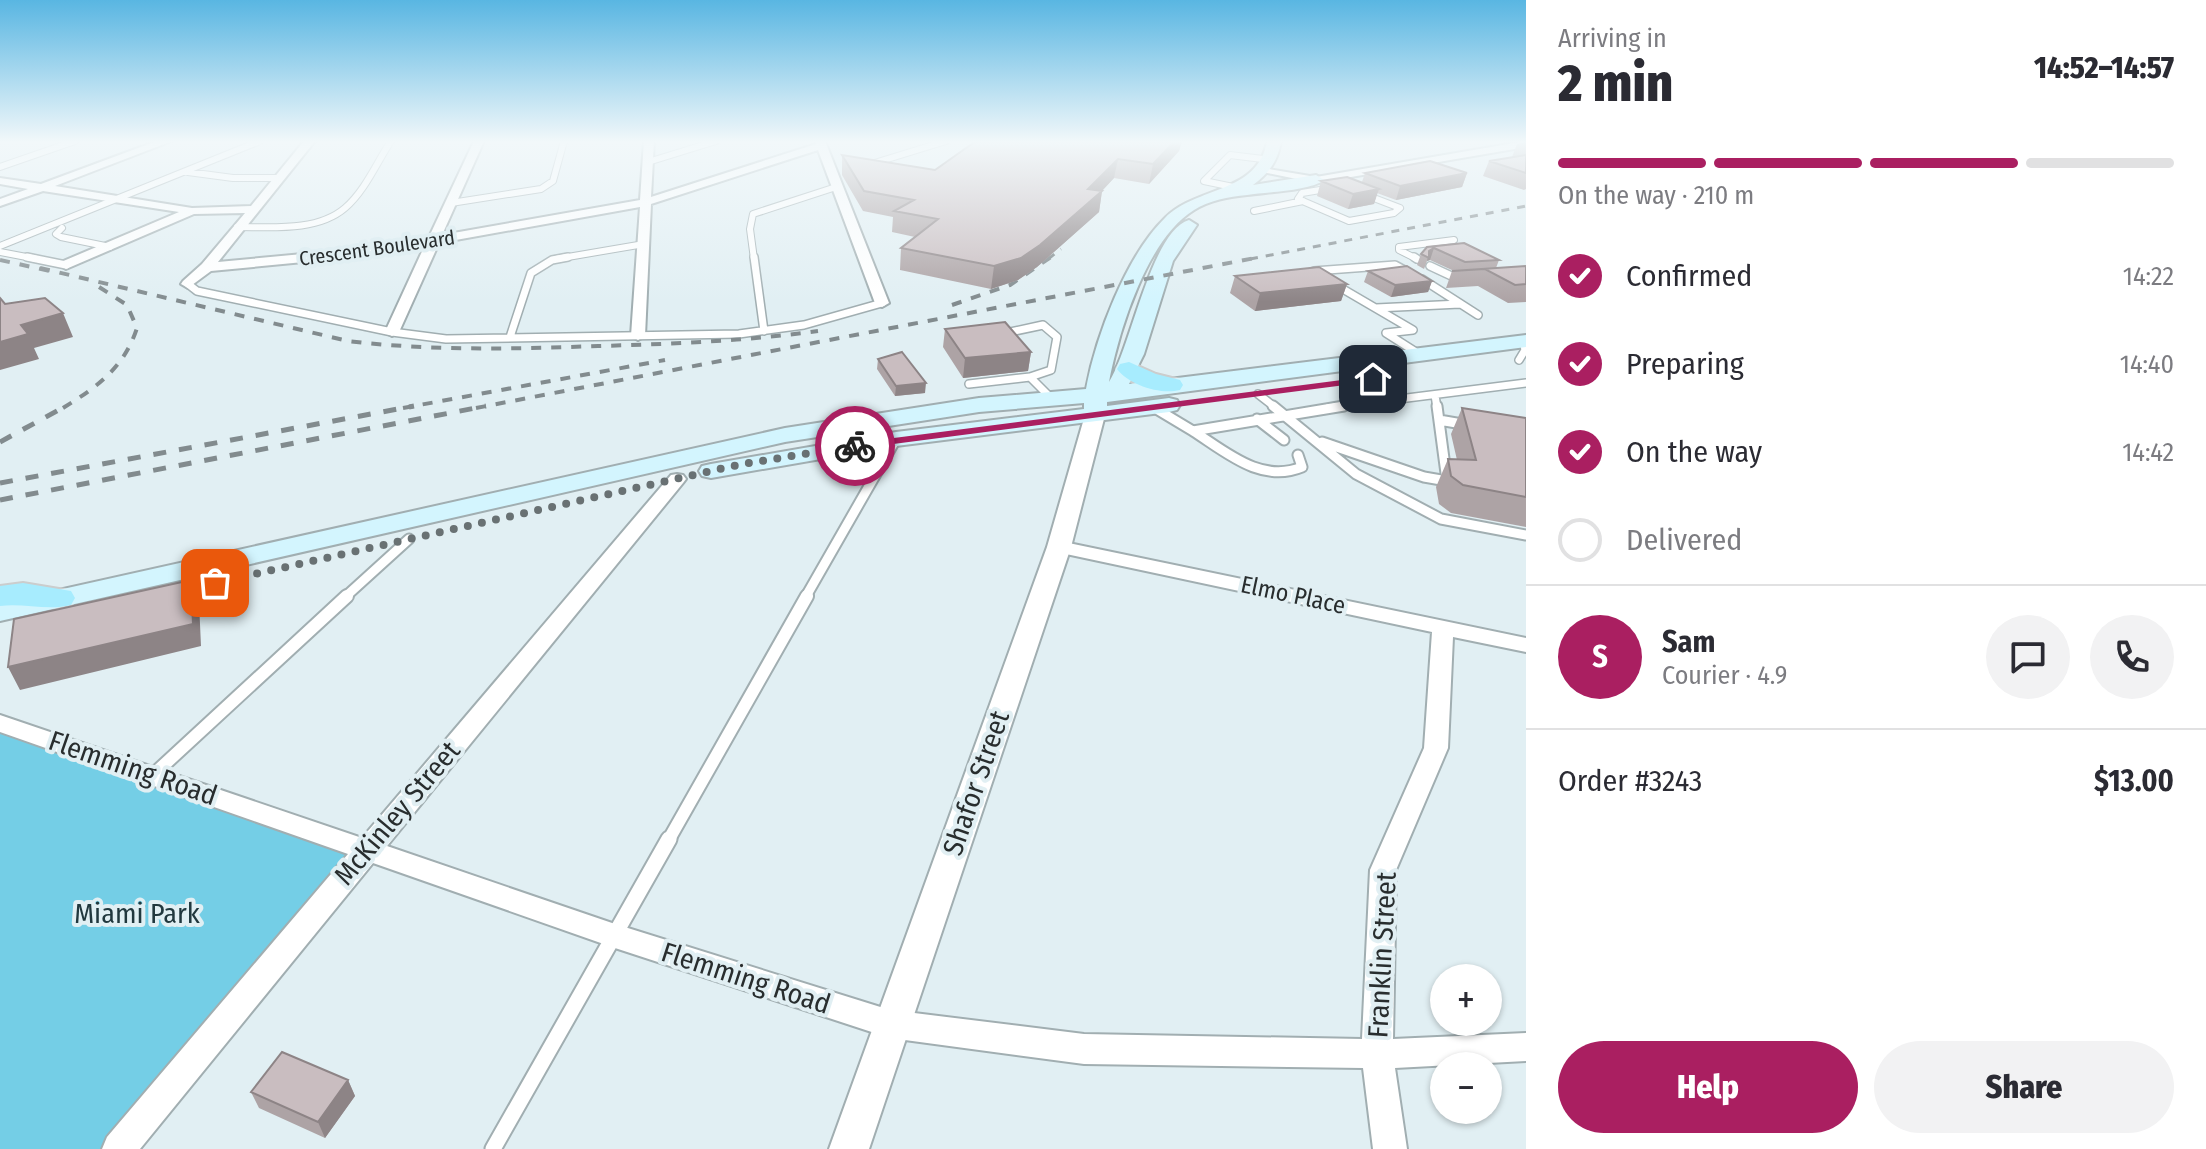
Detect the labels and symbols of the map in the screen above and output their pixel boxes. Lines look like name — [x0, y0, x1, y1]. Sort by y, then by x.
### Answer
street label: Crescent Boulevard — [298, 225, 456, 271]
pin — [1339, 345, 1407, 413]
courier — [815, 406, 895, 486]
pin — [181, 549, 249, 617]
street label: Elmo Place — [1238, 570, 1348, 620]
street label: Shafor Street — [936, 706, 1016, 860]
street label: Flemming Road — [45, 724, 221, 812]
street label: McKinley Street — [327, 734, 467, 892]
street label: Franklin Street — [1361, 870, 1403, 1039]
park label: Miami Park — [74, 897, 201, 930]
street label: Flemming Road — [657, 935, 835, 1021]

